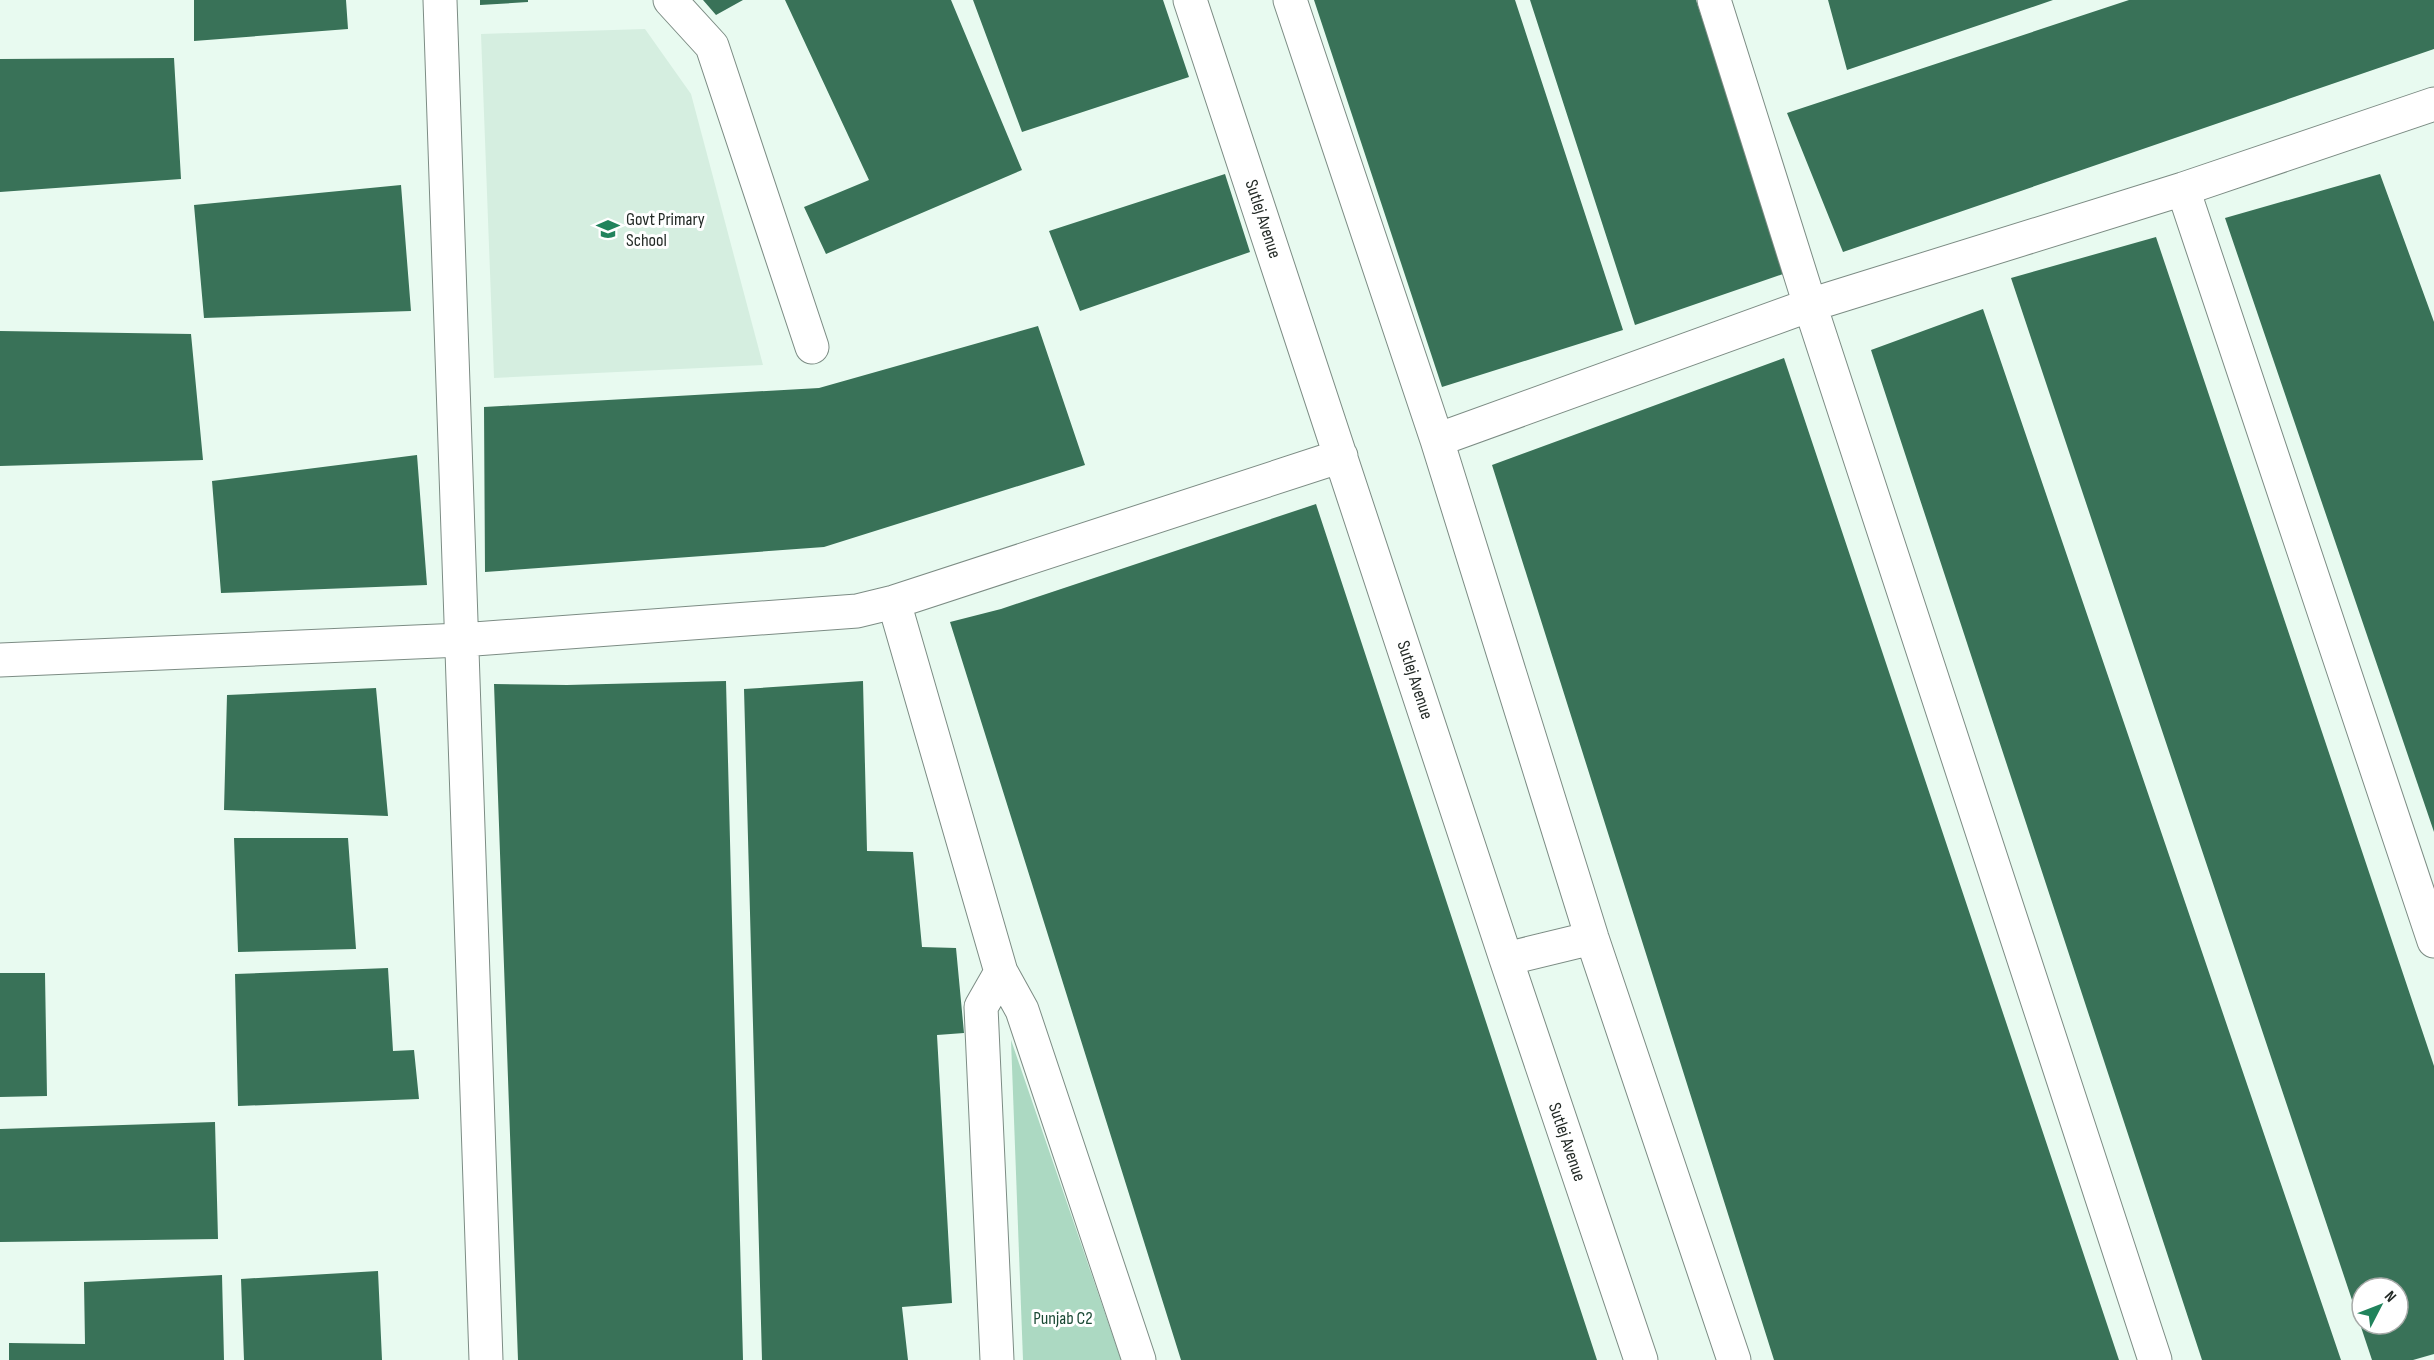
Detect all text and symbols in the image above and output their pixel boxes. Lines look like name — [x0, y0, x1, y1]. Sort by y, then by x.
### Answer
street label: Sutlej Avenue — [1240, 177, 1286, 261]
place label: Govt Primary School — [626, 209, 705, 251]
school or university icon: Govt Primary School — [595, 216, 621, 242]
street label: Sutlej Avenue — [1392, 638, 1438, 722]
street label: Sutlej Avenue — [1544, 1100, 1590, 1184]
north arrow — [2350, 1276, 2410, 1336]
text: N — [2380, 1287, 2400, 1306]
park label: Punjab C2 — [1033, 1308, 1093, 1329]

